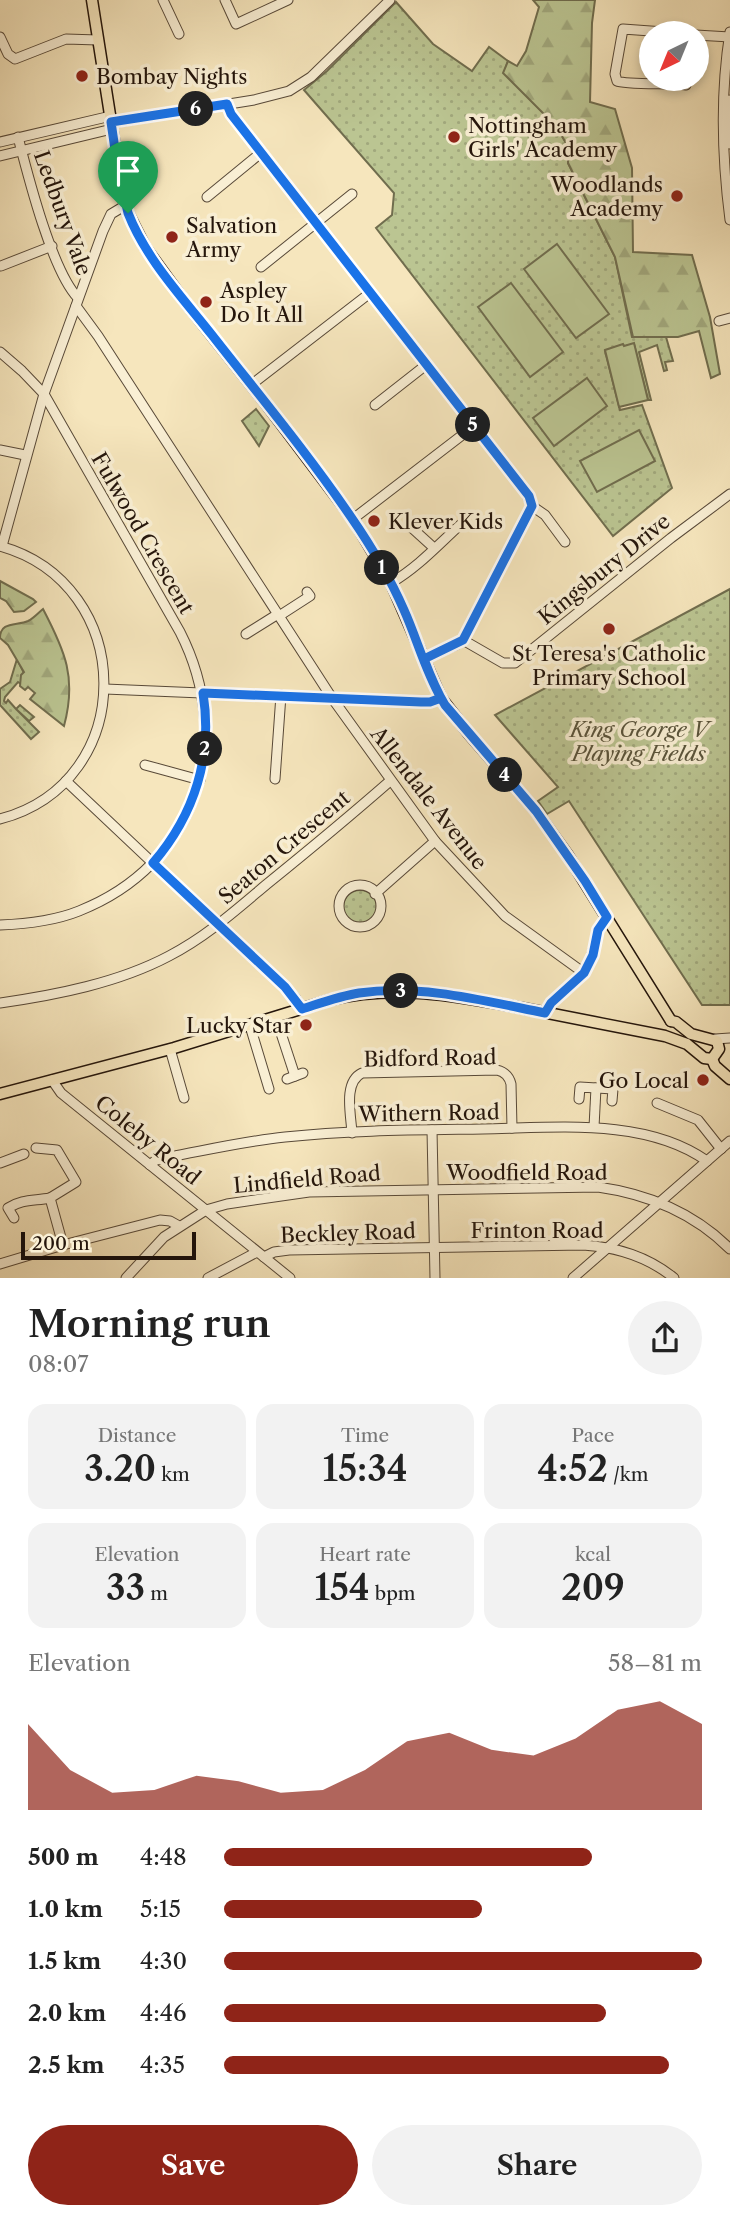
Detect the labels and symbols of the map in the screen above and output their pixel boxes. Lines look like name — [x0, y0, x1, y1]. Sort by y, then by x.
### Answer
north arrow — [639, 21, 709, 91]
place label: Bombay Nights — [96, 64, 247, 89]
marker: Bombay Nights — [74, 68, 90, 84]
pin: 6 — [178, 92, 214, 126]
place label: Nottingham Girls' Academy — [468, 113, 617, 162]
marker: Nottingham Girls' Academy — [446, 129, 462, 145]
pin — [98, 141, 158, 213]
street label: Ledbury Vale — [29, 147, 97, 279]
place label: Woodlands Academy — [550, 172, 663, 221]
marker: Woodlands Academy — [669, 188, 685, 204]
place label: Salvation Army — [185, 213, 277, 262]
marker: Salvation Army — [164, 229, 180, 245]
place label: Aspley Do It All — [219, 278, 303, 327]
marker: Aspley Do It All — [198, 294, 214, 310]
pin: 5 — [456, 408, 490, 442]
street label: Fulwood Crescent — [87, 448, 200, 619]
street label: Kingsbury Drive — [533, 508, 675, 630]
place label: Klever Kids — [388, 509, 503, 534]
marker: Klever Kids — [366, 513, 382, 529]
pin: 1 — [364, 550, 400, 586]
marker: St Teresa's Catholic Primary School — [601, 621, 617, 637]
place label: St Teresa's Catholic Primary School — [512, 641, 706, 690]
park label: King George V Playing Fields — [568, 717, 712, 766]
street label: Allendale Avenue — [365, 721, 492, 874]
pin: 2 — [188, 732, 222, 766]
pin: 4 — [488, 758, 522, 792]
street label: Seaton Crescent — [213, 785, 355, 909]
pin: 3 — [384, 974, 418, 1009]
place label: Lucky Star — [186, 1013, 292, 1038]
marker: Lucky Star — [298, 1017, 314, 1033]
street label: Bidford Road — [363, 1044, 497, 1072]
place label: Go Local — [599, 1068, 689, 1093]
marker: Go Local — [695, 1072, 711, 1088]
street label: Coleby Road — [90, 1090, 206, 1190]
street label: Withern Road — [357, 1099, 500, 1127]
street label: Lindfield Road — [232, 1160, 382, 1198]
street label: Woodfield Road — [445, 1160, 608, 1185]
street label: Beckley Road — [280, 1218, 416, 1248]
street label: Frinton Road — [471, 1218, 604, 1243]
scale bar — [21, 1228, 196, 1260]

